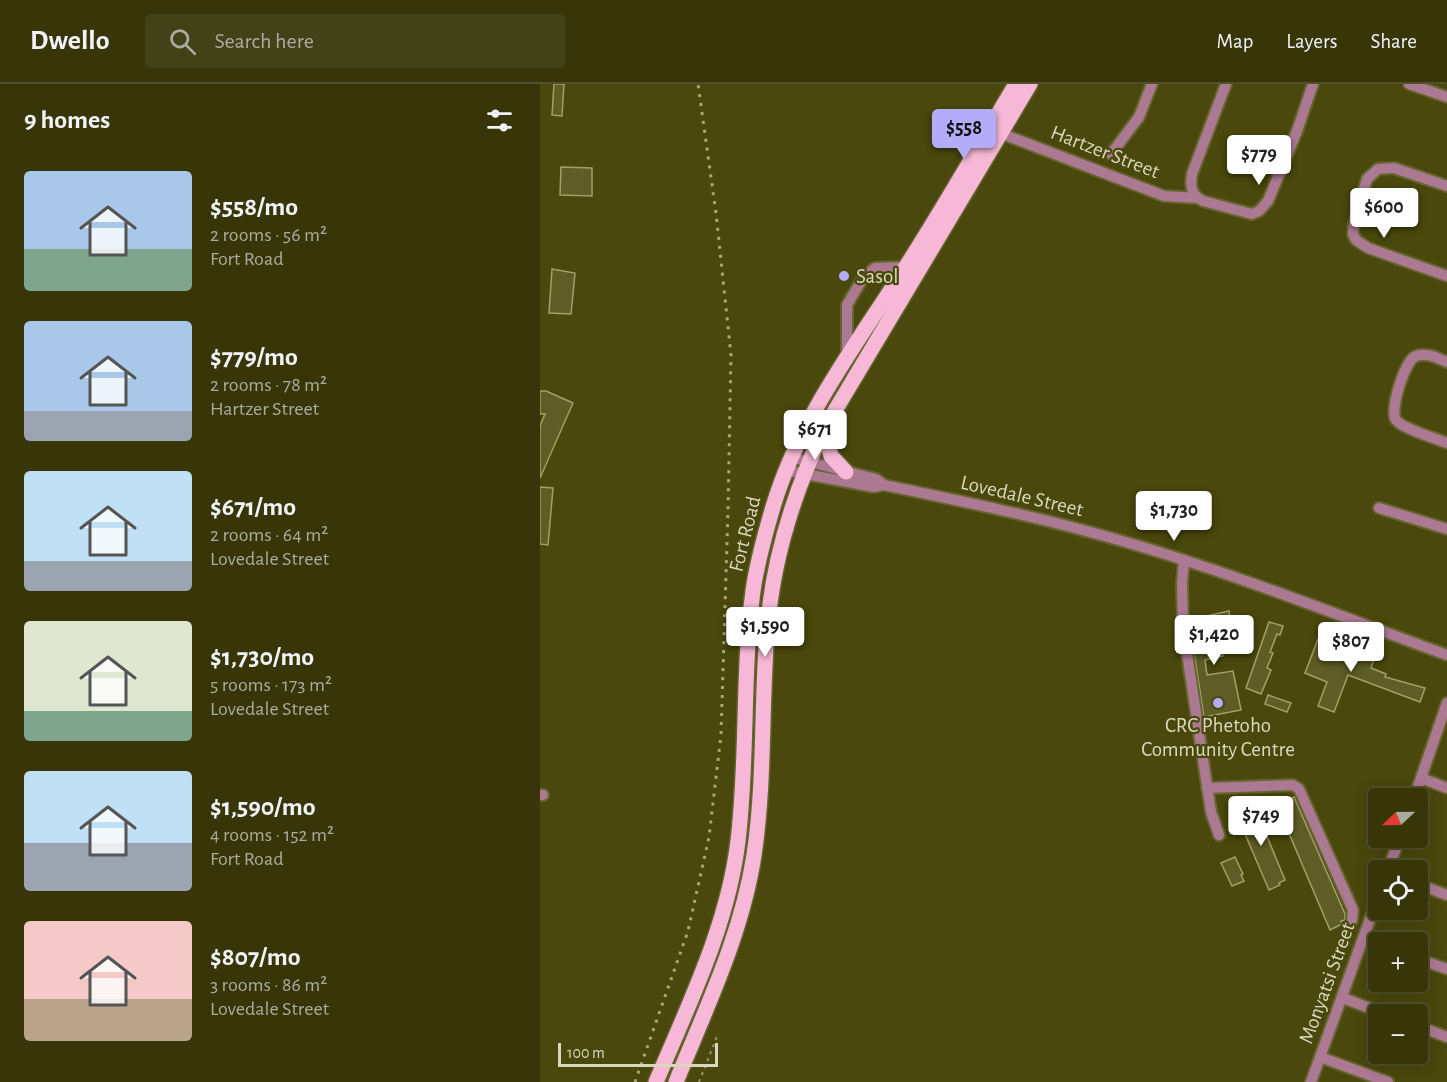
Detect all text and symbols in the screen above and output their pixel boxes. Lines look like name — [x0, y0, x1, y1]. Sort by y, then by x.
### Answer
search box — [145, 14, 565, 68]
icon: search — [166, 25, 199, 58]
text: Dwello — [30, 27, 109, 55]
text: Search here — [214, 30, 314, 52]
text: Map — [1217, 31, 1253, 52]
text: Layers — [1286, 31, 1337, 52]
text: Share — [1370, 31, 1417, 52]
icon: filters — [483, 104, 516, 137]
text: 9 homes — [24, 107, 110, 133]
pin: $558 — [928, 109, 1000, 160]
text: $558 — [946, 118, 982, 138]
street label: Hartzer Street — [1048, 122, 1163, 182]
pin: $779 — [1223, 135, 1295, 186]
text: $779 — [1241, 144, 1277, 164]
pin: $600 — [1348, 188, 1420, 239]
text: $558/mo — [210, 194, 298, 220]
icon: home — [72, 195, 144, 267]
text: $600 — [1364, 197, 1404, 217]
text: 2 rooms · 56 m² — [210, 225, 327, 245]
text: Fort Road — [210, 249, 284, 269]
place label: Sasol — [856, 266, 898, 287]
marker: Sasol — [837, 269, 851, 283]
text: $779/mo — [210, 344, 298, 370]
icon: home — [72, 345, 144, 417]
text: 2 rooms · 78 m² — [210, 375, 327, 395]
text: Hartzer Street — [210, 399, 319, 419]
pin: $671 — [779, 410, 851, 461]
text: $671 — [798, 419, 832, 439]
street label: Lovedale Street — [959, 472, 1086, 520]
pin: $1,730 — [1125, 491, 1223, 542]
text: $671/mo — [210, 494, 296, 520]
street label: Fort Road — [725, 494, 765, 574]
icon: home — [72, 495, 144, 567]
text: $1,730 — [1150, 500, 1198, 520]
text: 2 rooms · 64 m² — [210, 525, 328, 545]
text: Lovedale Street — [210, 549, 329, 569]
pin: $1,590 — [716, 607, 814, 658]
pin: $1,420 — [1165, 615, 1263, 666]
text: $1,590 — [740, 616, 790, 636]
pin: $807 — [1315, 622, 1387, 673]
text: $1,420 — [1189, 624, 1239, 644]
text: $807 — [1332, 631, 1370, 651]
text: $1,730/mo — [210, 644, 314, 670]
icon: home — [72, 645, 144, 717]
text: 5 rooms · 173 m² — [210, 675, 332, 695]
marker: CRC Phetoho Community Centre — [1211, 696, 1225, 710]
text: Lovedale Street — [210, 699, 329, 719]
place label: CRC Phetoho Community Centre — [1141, 715, 1295, 760]
north arrow — [1368, 788, 1428, 848]
map controls — [1368, 788, 1428, 1064]
text: $1,590/mo — [210, 794, 316, 820]
icon: home — [72, 795, 144, 867]
pin: $749 — [1225, 796, 1297, 847]
text: $749 — [1242, 805, 1280, 825]
text: 4 rooms · 152 m² — [210, 825, 334, 845]
text: Fort Road — [210, 849, 284, 869]
button: locate — [1368, 860, 1428, 920]
street label: Monyatsi Street — [1295, 919, 1359, 1046]
button: + — [1368, 932, 1428, 992]
text: $807/mo — [210, 944, 301, 970]
icon: home — [72, 945, 144, 1017]
text: 3 rooms · 86 m² — [210, 975, 327, 995]
text: Lovedale Street — [210, 999, 329, 1019]
button: − — [1368, 1004, 1428, 1064]
scale bar — [558, 1040, 718, 1068]
text: 100 m — [567, 1045, 605, 1061]

